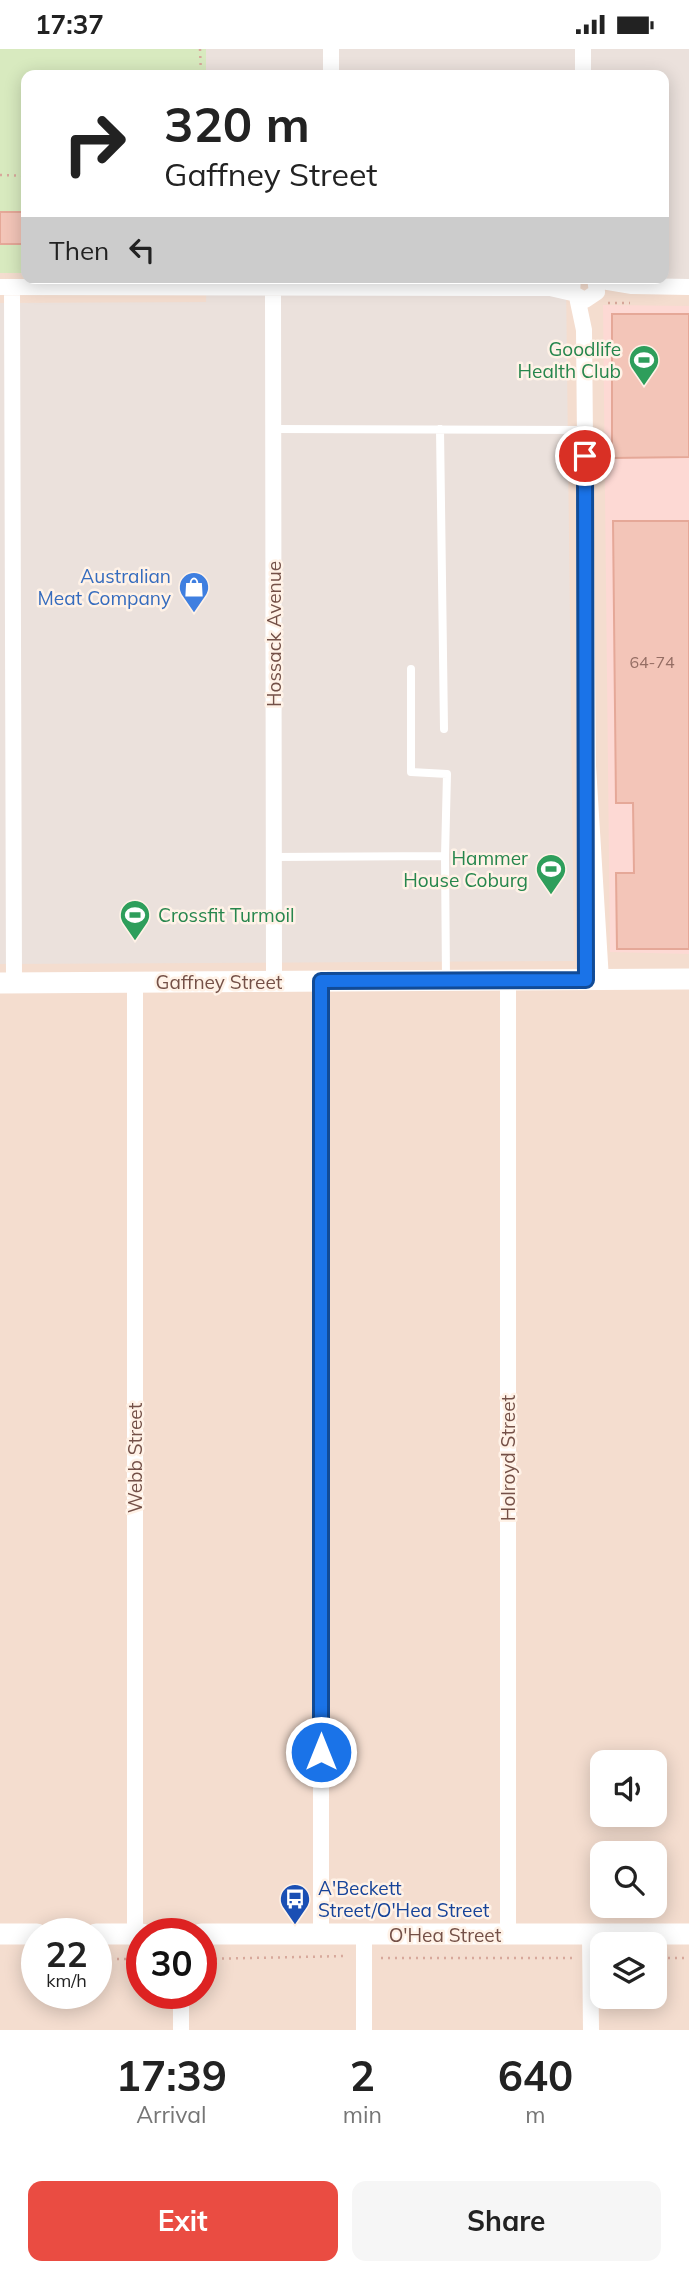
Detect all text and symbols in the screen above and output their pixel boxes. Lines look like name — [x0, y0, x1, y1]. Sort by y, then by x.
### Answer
text: 17:37 — [35, 8, 104, 41]
text: 320 m — [164, 93, 310, 154]
icon: right — [49, 98, 140, 189]
text: Gaffney Street — [164, 154, 378, 194]
icon: left — [123, 231, 161, 269]
text: Then — [49, 234, 109, 267]
place label: Goodlife Health Club — [518, 337, 621, 383]
sports icon: Goodlife Health Club — [627, 343, 661, 387]
pin — [555, 426, 615, 486]
icon: arrive — [566, 437, 604, 475]
street label: Hossack Avenue — [262, 561, 286, 707]
place label: Australian Meat Company — [38, 564, 171, 610]
shop icon: Australian Meat Company — [177, 570, 211, 614]
house number: 64-74 — [629, 652, 675, 672]
place label: Hammer House Coburg — [403, 846, 528, 892]
sports icon: Hammer House Coburg — [534, 852, 568, 896]
sports icon: Crossfit Turmoil — [118, 898, 152, 942]
place label: Crossfit Turmoil — [158, 903, 295, 927]
street label: Gaffney Street — [156, 970, 283, 994]
street label: Holroyd Street — [496, 1395, 520, 1521]
street label: Webb Street — [123, 1402, 147, 1513]
position arrow — [284, 1715, 358, 1789]
map controls — [590, 1750, 667, 2009]
button: sound — [590, 1750, 667, 1827]
button: search — [590, 1841, 667, 1918]
place label: A'Beckett Street/O'Hea Street — [318, 1876, 490, 1922]
bus stop icon: A'Beckett Street/O'Hea Street — [278, 1882, 312, 1926]
speed limit sign: 30 — [126, 1918, 217, 2009]
street label: O'Hea Street — [389, 1923, 502, 1947]
text: 22 — [45, 1932, 88, 1976]
button: layers — [590, 1932, 667, 2009]
text: km/h — [46, 1969, 87, 1992]
text: 17:39 — [116, 2049, 227, 2102]
text: 2 — [350, 2049, 375, 2102]
text: 640 — [498, 2049, 573, 2102]
text: Arrival — [136, 2100, 207, 2129]
text: min — [343, 2100, 382, 2129]
text: m — [525, 2100, 546, 2129]
button: Exit — [28, 2181, 338, 2261]
button: Share — [352, 2181, 661, 2261]

